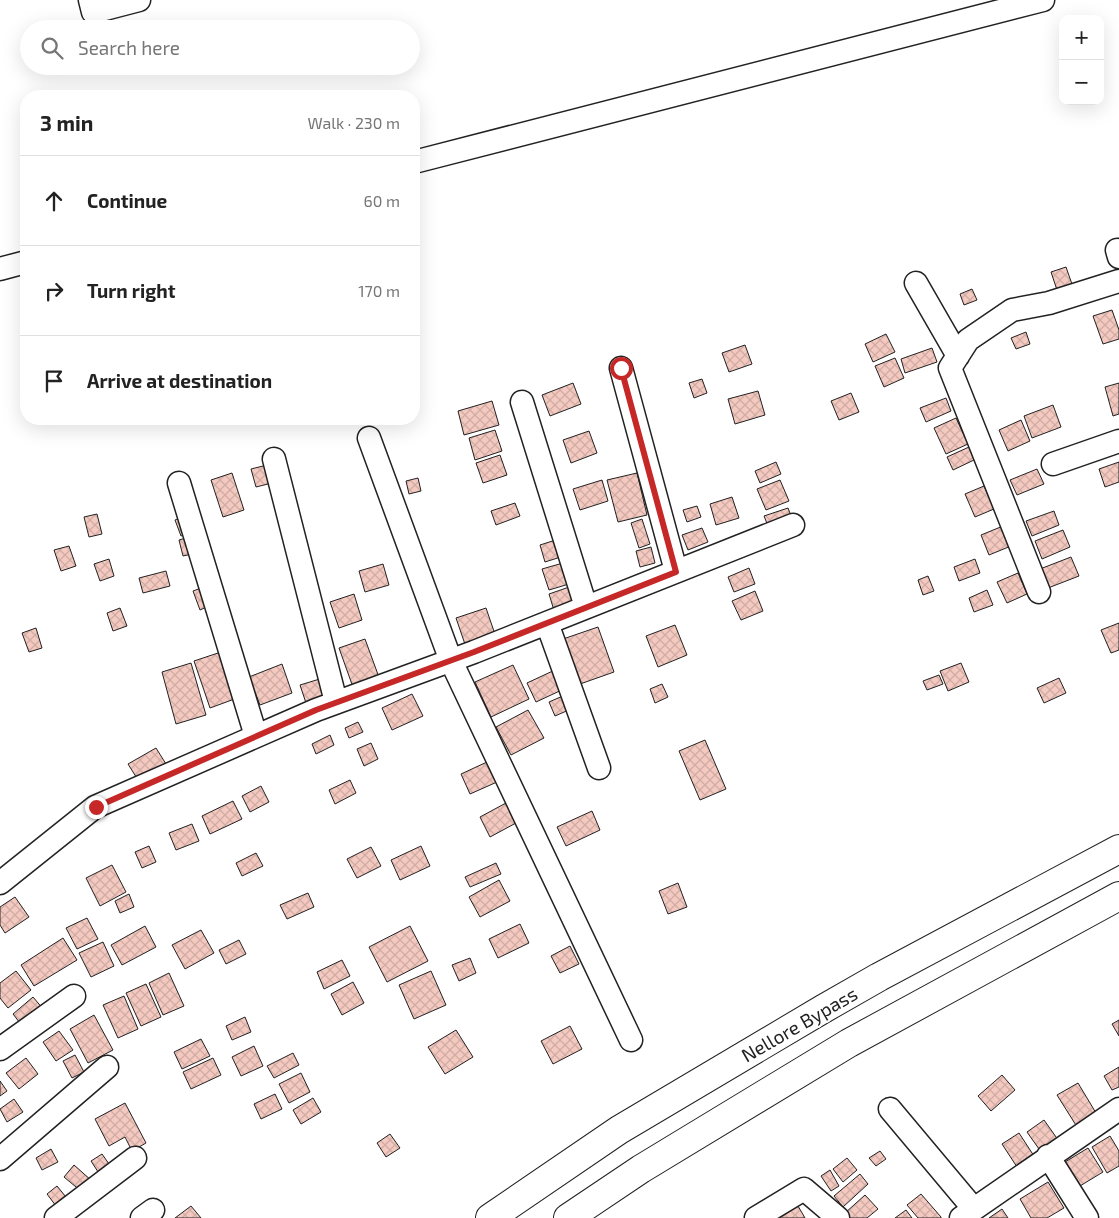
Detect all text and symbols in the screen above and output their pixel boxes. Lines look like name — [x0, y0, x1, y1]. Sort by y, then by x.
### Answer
map controls — [1059, 15, 1104, 105]
button: + — [1059, 15, 1104, 60]
search box — [20, 20, 420, 75]
icon: search — [38, 34, 66, 62]
text: Search here — [78, 36, 180, 59]
button: − — [1059, 60, 1104, 105]
text: 3 min — [40, 110, 93, 135]
text: Walk · 230 m — [307, 113, 400, 132]
icon: ahead — [40, 187, 68, 215]
text: Continue — [87, 189, 167, 212]
text: 60 m — [364, 191, 400, 210]
icon: right — [40, 277, 68, 305]
text: Turn right — [87, 279, 175, 302]
text: 170 m — [358, 281, 400, 300]
route start — [610, 357, 633, 380]
icon: arrive — [40, 367, 68, 395]
text: Arrive at destination — [87, 369, 272, 392]
route end — [85, 796, 108, 819]
street label: Nellore Bypass — [737, 982, 861, 1066]

